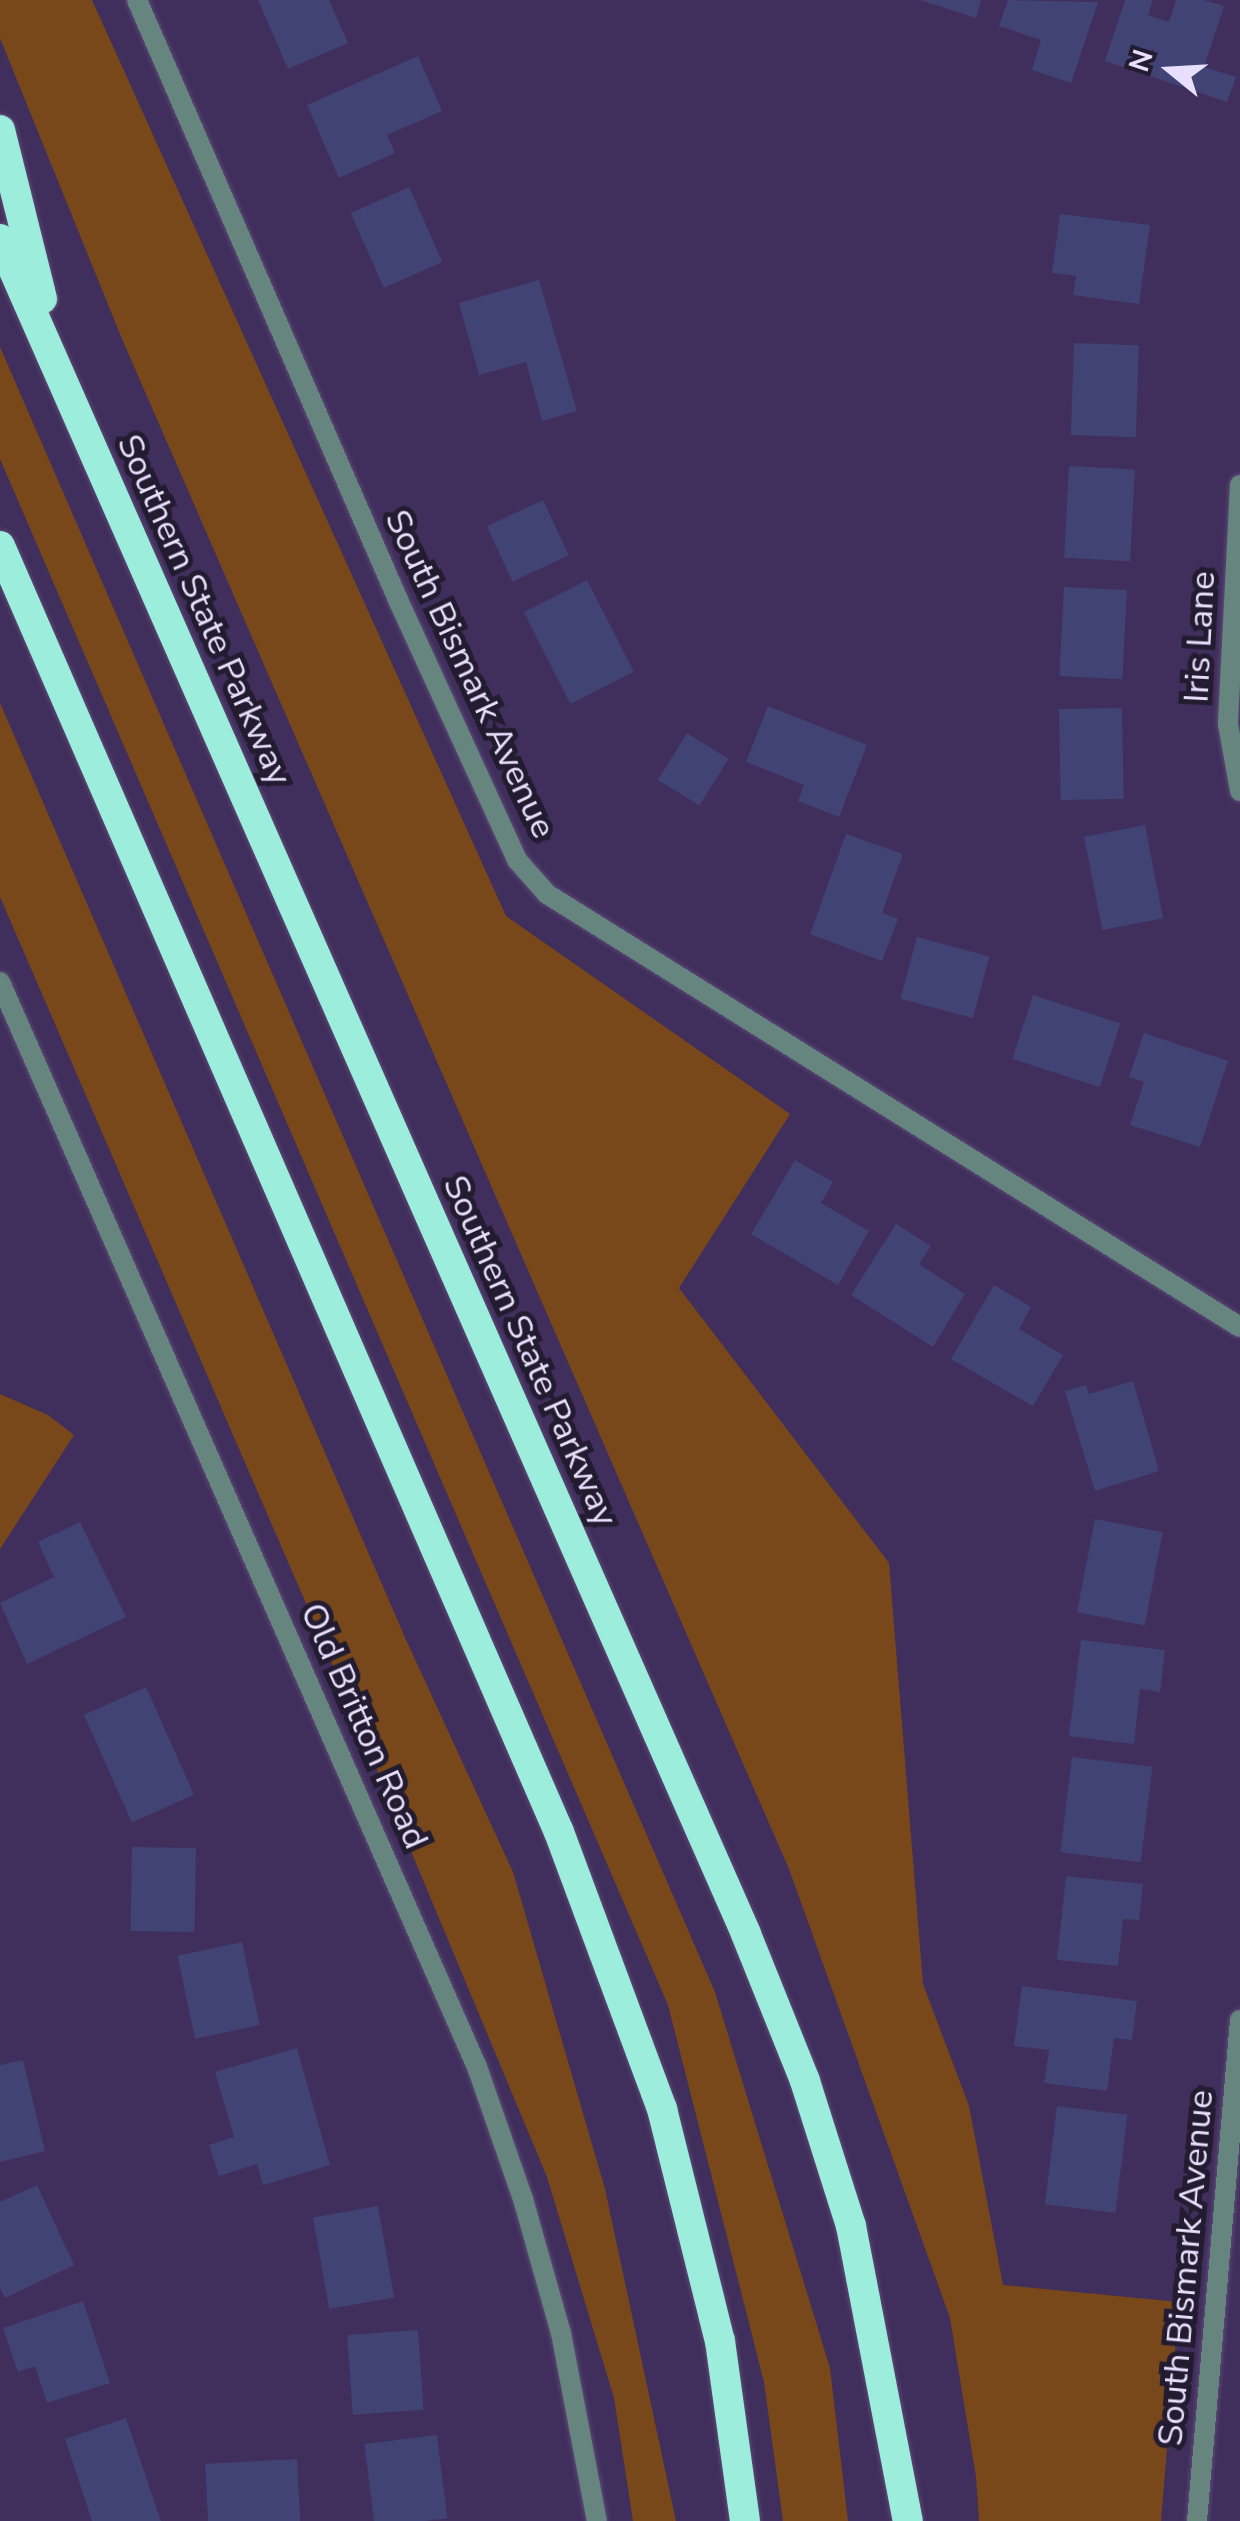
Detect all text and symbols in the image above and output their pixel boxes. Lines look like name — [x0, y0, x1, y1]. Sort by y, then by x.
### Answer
north arrow — [1120, 20, 1220, 120]
text: N — [1120, 45, 1163, 77]
street label: Southern State Parkway — [108, 428, 300, 792]
street label: South Bismark Avenue — [376, 503, 564, 845]
street label: Iris Lane — [1176, 570, 1224, 704]
street label: Southern State Parkway — [434, 1169, 626, 1533]
street label: Old Britton Road — [291, 1597, 437, 1855]
street label: South Bismark Avenue — [1150, 2088, 1222, 2448]

